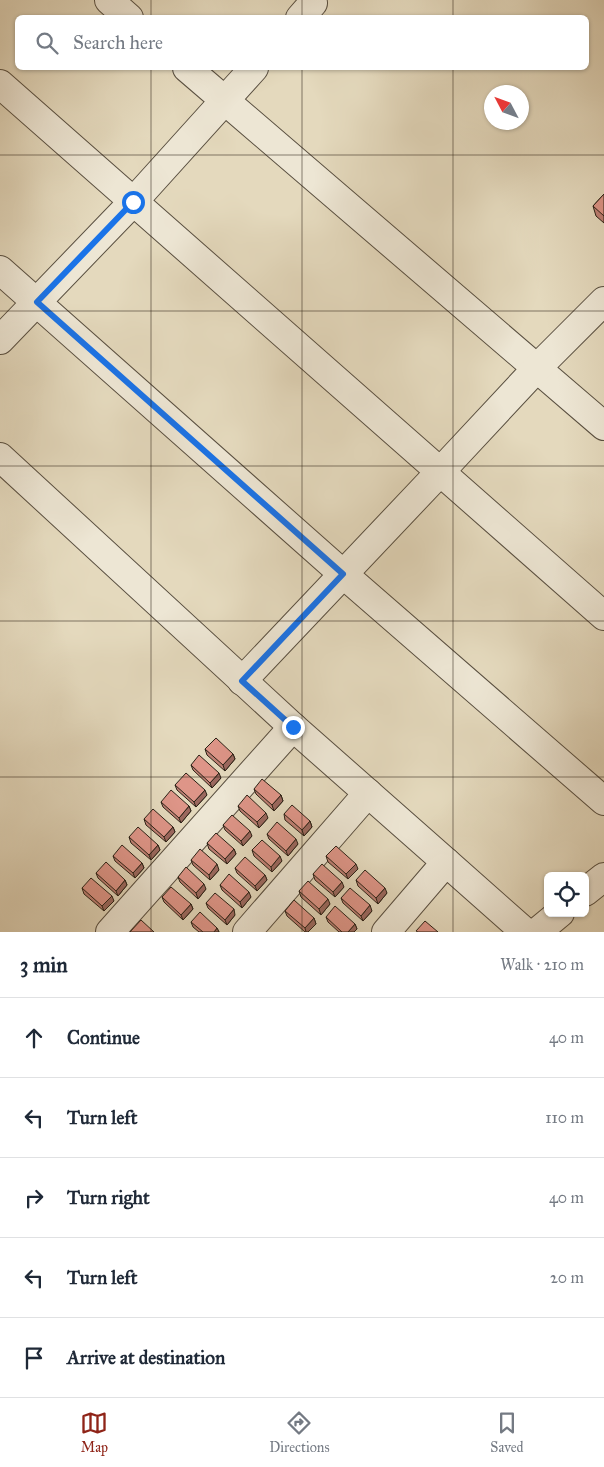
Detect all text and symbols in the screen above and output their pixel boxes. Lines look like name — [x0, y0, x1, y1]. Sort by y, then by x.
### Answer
search box — [15, 15, 589, 70]
icon: search — [33, 29, 61, 57]
text: Search here — [73, 31, 163, 54]
north arrow — [484, 85, 529, 130]
route start — [122, 191, 145, 214]
route end — [282, 716, 305, 739]
map controls — [544, 872, 589, 917]
button: locate — [544, 872, 589, 917]
text: 3 min — [20, 952, 68, 978]
text: Walk · 210 m — [500, 955, 584, 974]
icon: ahead — [20, 1024, 48, 1052]
text: Continue — [67, 1026, 140, 1049]
text: 40 m — [549, 1028, 584, 1047]
icon: left — [20, 1104, 48, 1132]
text: Turn left — [67, 1106, 137, 1129]
text: 110 m — [545, 1108, 584, 1127]
icon: right — [20, 1184, 48, 1212]
text: Turn right — [67, 1186, 150, 1209]
text: 40 m — [549, 1188, 584, 1207]
icon: left — [20, 1264, 48, 1292]
text: Turn left — [67, 1266, 137, 1289]
text: 20 m — [550, 1268, 584, 1287]
icon: arrive — [20, 1344, 48, 1372]
text: Arrive at destination — [67, 1346, 225, 1369]
tab: Map — [80, 1409, 108, 1456]
tab: Directions — [269, 1409, 330, 1456]
tab: Saved — [490, 1409, 524, 1456]

